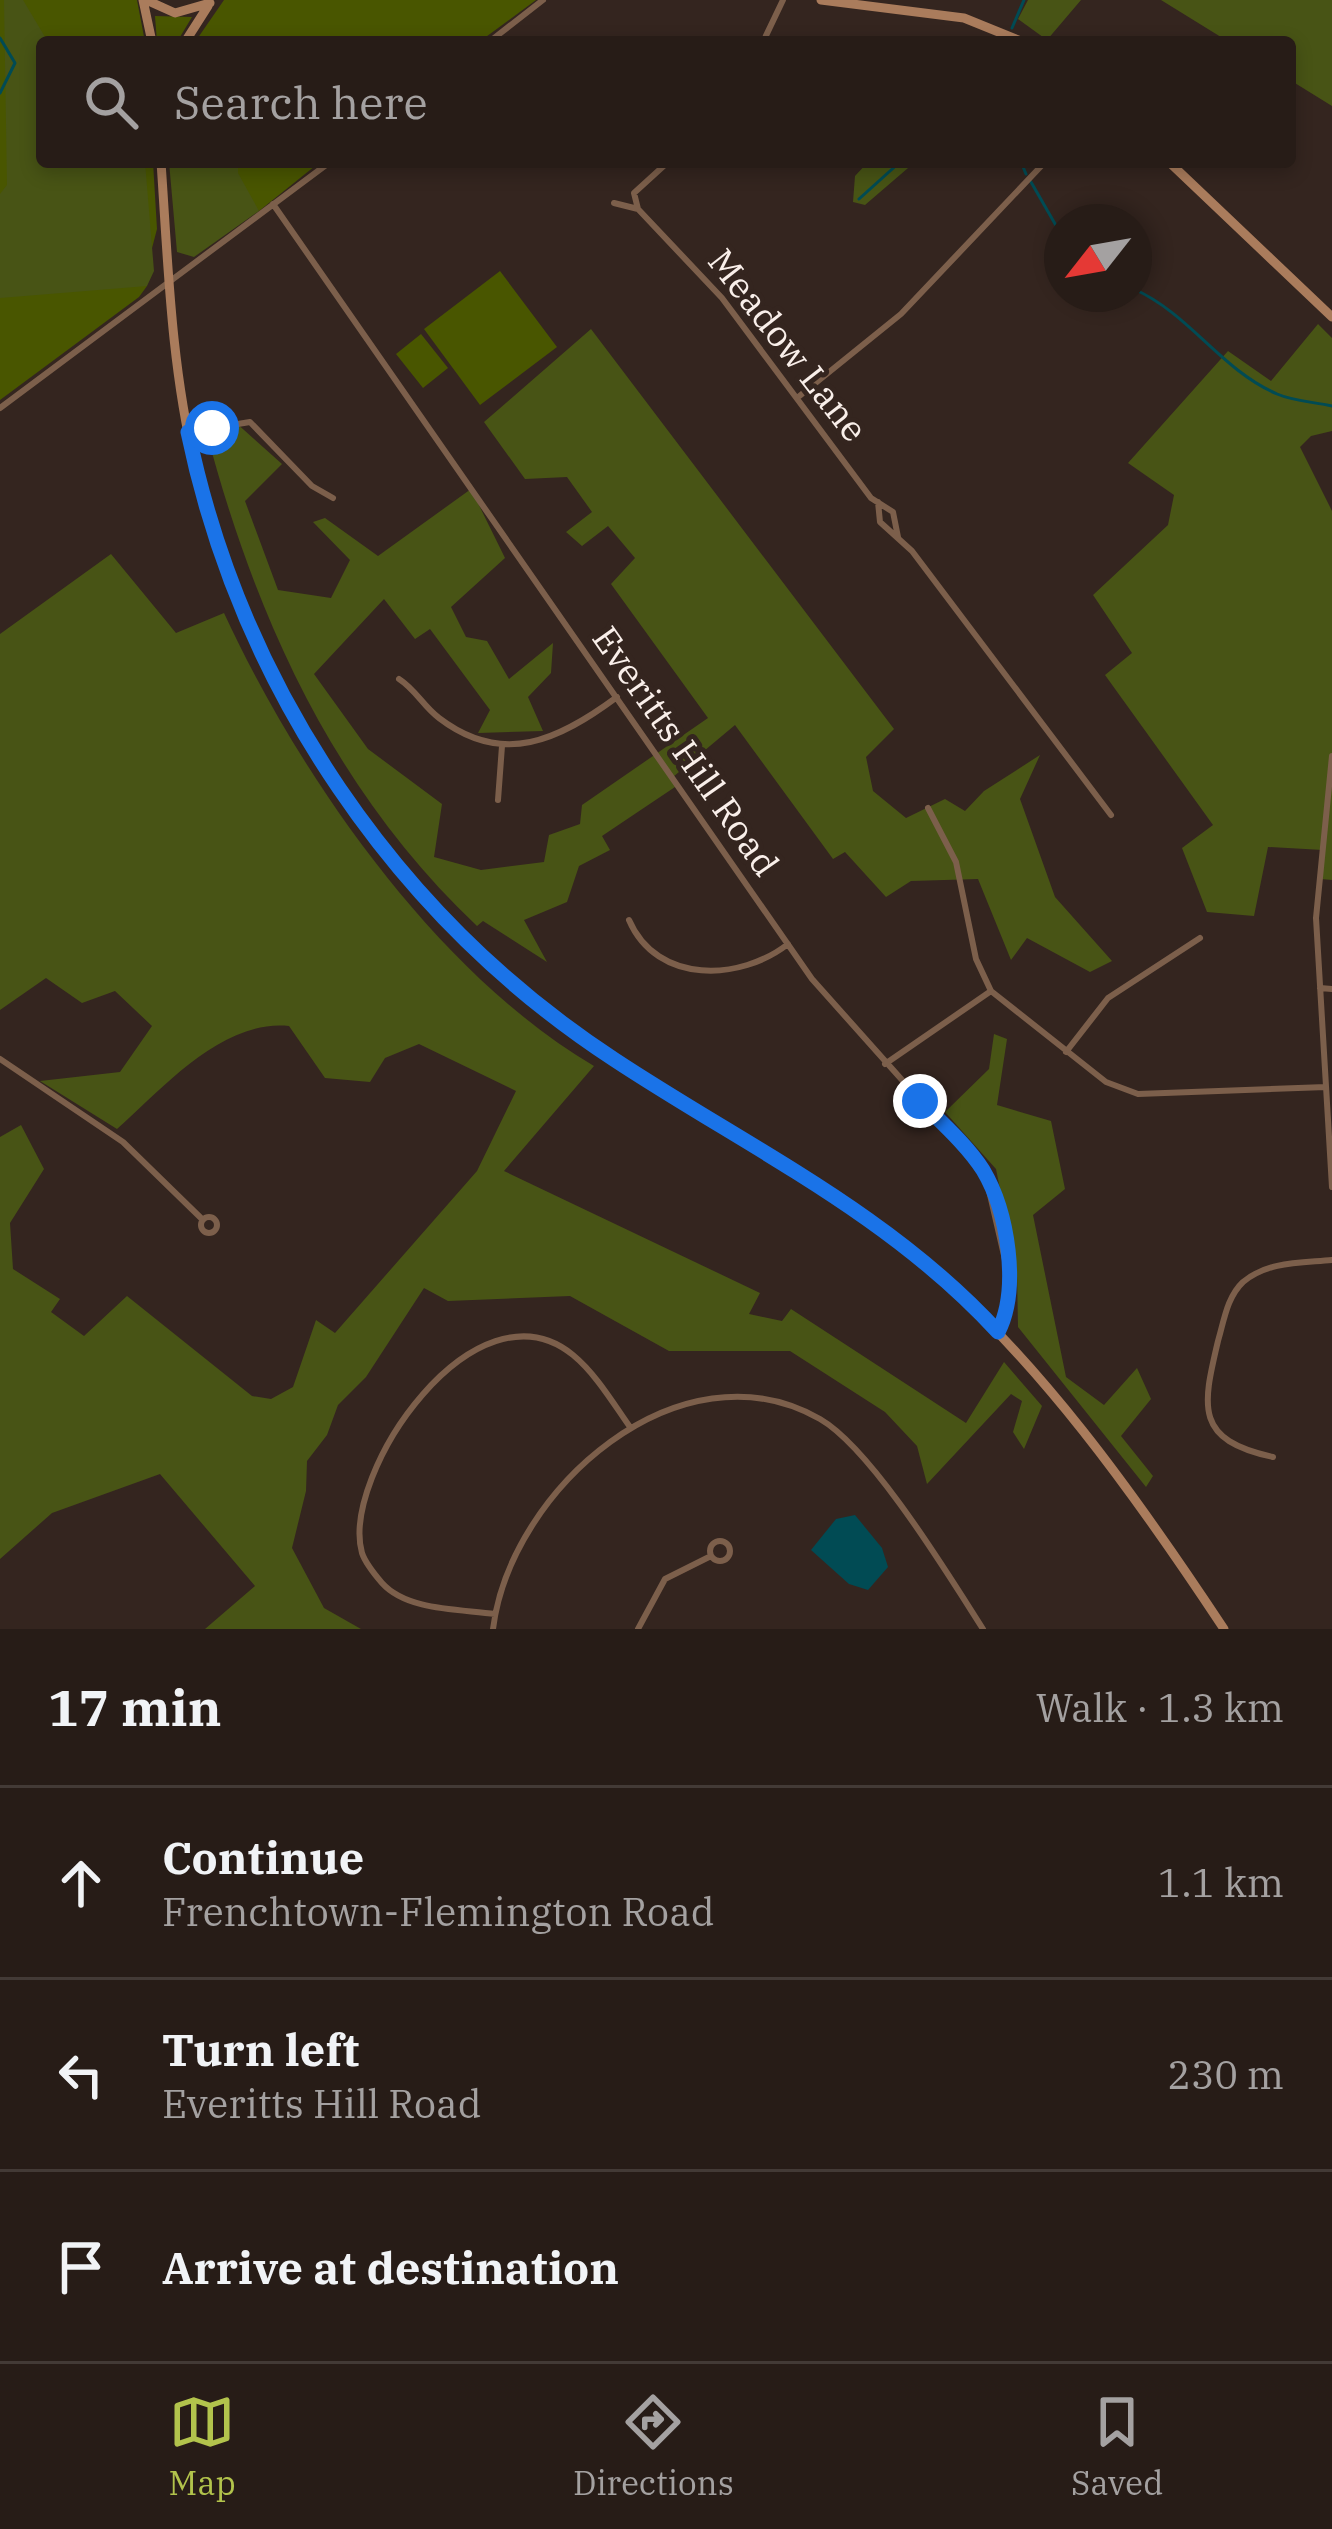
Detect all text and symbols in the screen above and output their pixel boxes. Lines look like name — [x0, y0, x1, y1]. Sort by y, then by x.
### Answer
search box — [36, 36, 1296, 168]
icon: search — [78, 69, 144, 135]
text: Search here — [174, 73, 428, 131]
north arrow — [1044, 204, 1152, 312]
street label: Meadow Lane — [698, 239, 878, 451]
route start — [185, 401, 239, 455]
street label: Everitts Hill Road — [583, 616, 790, 885]
route end — [893, 1074, 947, 1128]
text: 17 min — [48, 1674, 221, 1740]
text: Walk · 1.3 km — [1036, 1682, 1284, 1733]
text: Continue — [162, 1828, 364, 1886]
icon: ahead — [48, 1850, 114, 1916]
text: 1.1 km — [1158, 1857, 1284, 1908]
text: Frenchtown-Flemington Road — [162, 1886, 714, 1937]
text: Turn left — [162, 2020, 359, 2078]
icon: left — [48, 2042, 114, 2108]
text: 230 m — [1168, 2049, 1284, 2100]
text: Everitts Hill Road — [162, 2078, 481, 2129]
icon: arrive — [48, 2234, 114, 2300]
text: Arrive at destination — [162, 2238, 619, 2296]
tab: Map — [169, 2389, 236, 2504]
tab: Directions — [573, 2389, 734, 2504]
tab: Saved — [1071, 2389, 1163, 2504]

